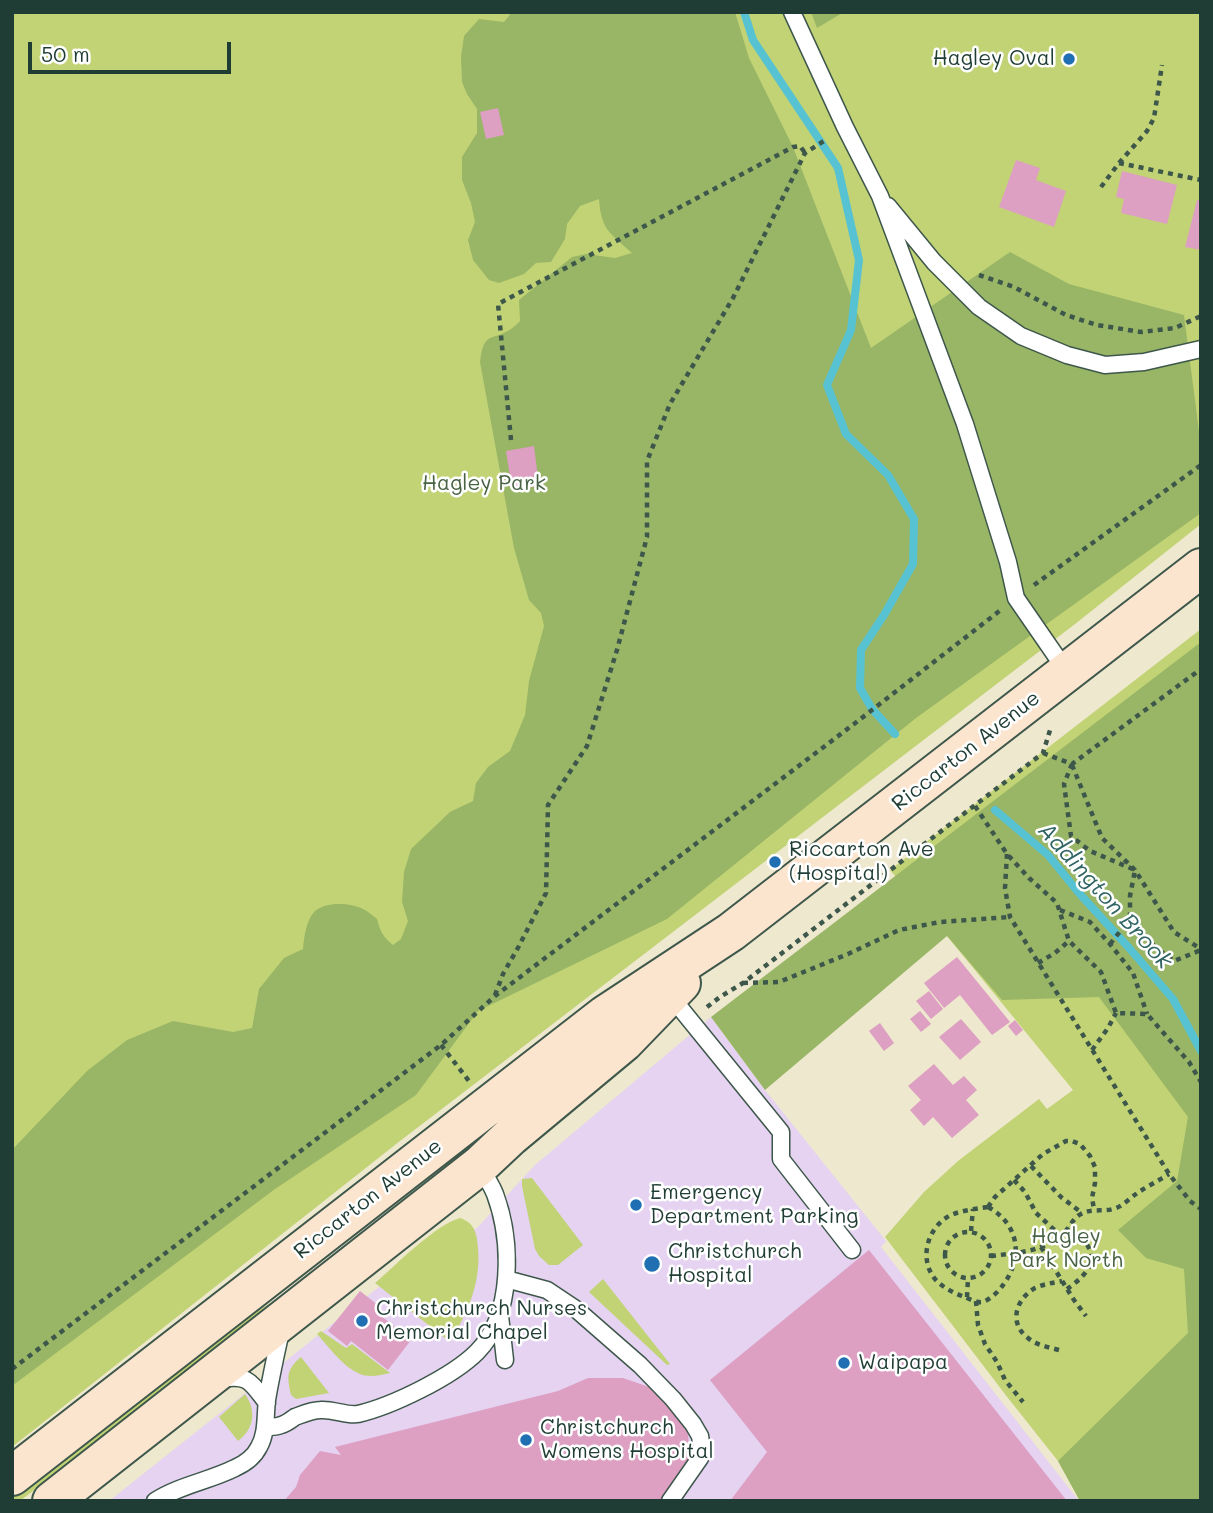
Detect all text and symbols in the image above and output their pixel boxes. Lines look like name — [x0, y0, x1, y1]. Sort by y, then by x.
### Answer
scale bar — [32, 28, 234, 72]
text: 50 m — [41, 40, 90, 67]
place label: Hagley Oval — [933, 46, 1055, 72]
marker: Hagley Oval — [1061, 51, 1077, 67]
park label: Hagley Park — [422, 471, 546, 497]
street label: Riccarton Avenue — [887, 685, 1045, 817]
water label: Addington Brook — [1032, 817, 1178, 975]
place label: Riccarton Ave (Hospital) — [789, 837, 934, 887]
marker: Riccarton Ave (Hospital) — [767, 854, 783, 870]
street label: Riccarton Avenue — [289, 1133, 447, 1265]
place label: Emergency Department Parking — [650, 1180, 858, 1230]
marker: Emergency Department Parking — [628, 1197, 644, 1213]
park label: Hagley Park North — [1009, 1224, 1123, 1274]
place label: Christchurch Hospital — [668, 1239, 802, 1289]
marker: Christchurch Hospital — [642, 1254, 662, 1274]
place label: Christchurch Nurses Memorial Chapel — [376, 1296, 587, 1346]
marker: Christchurch Nurses Memorial Chapel — [354, 1313, 370, 1329]
place label: Waipapa — [858, 1350, 948, 1376]
marker: Waipapa — [836, 1355, 852, 1371]
place label: Christchurch Womens Hospital — [540, 1415, 714, 1465]
marker: Christchurch Womens Hospital — [518, 1432, 534, 1448]

